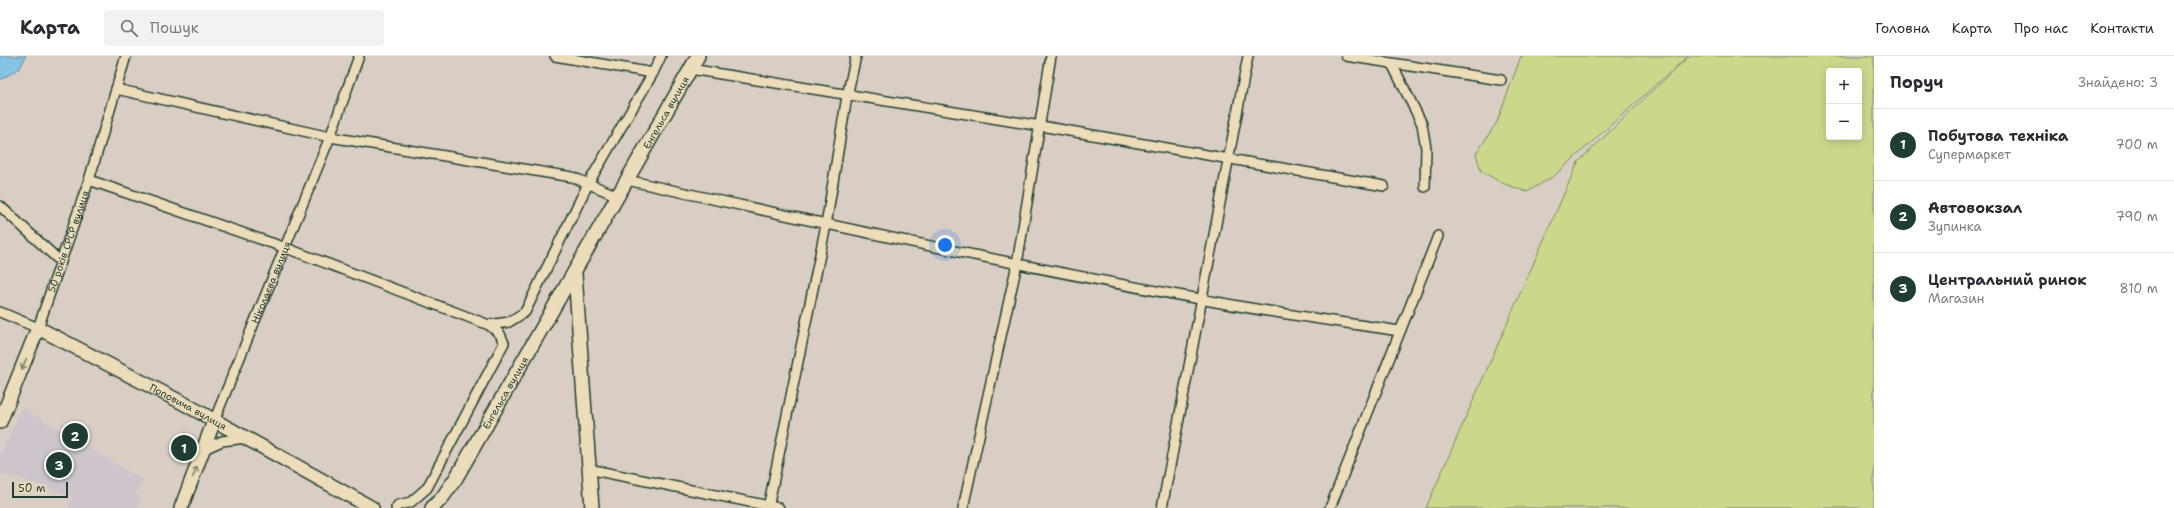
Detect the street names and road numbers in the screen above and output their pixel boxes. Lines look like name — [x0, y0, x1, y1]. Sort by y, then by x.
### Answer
street label: Енгельса вулиця — [640, 74, 692, 151]
street label: 50 років СРСР вулиця — [44, 189, 91, 294]
street label: Ніколаєва вулиця — [248, 239, 293, 325]
street label: Енгельса вулиця — [479, 354, 531, 431]
street label: Поповича вулиця — [148, 380, 229, 433]

